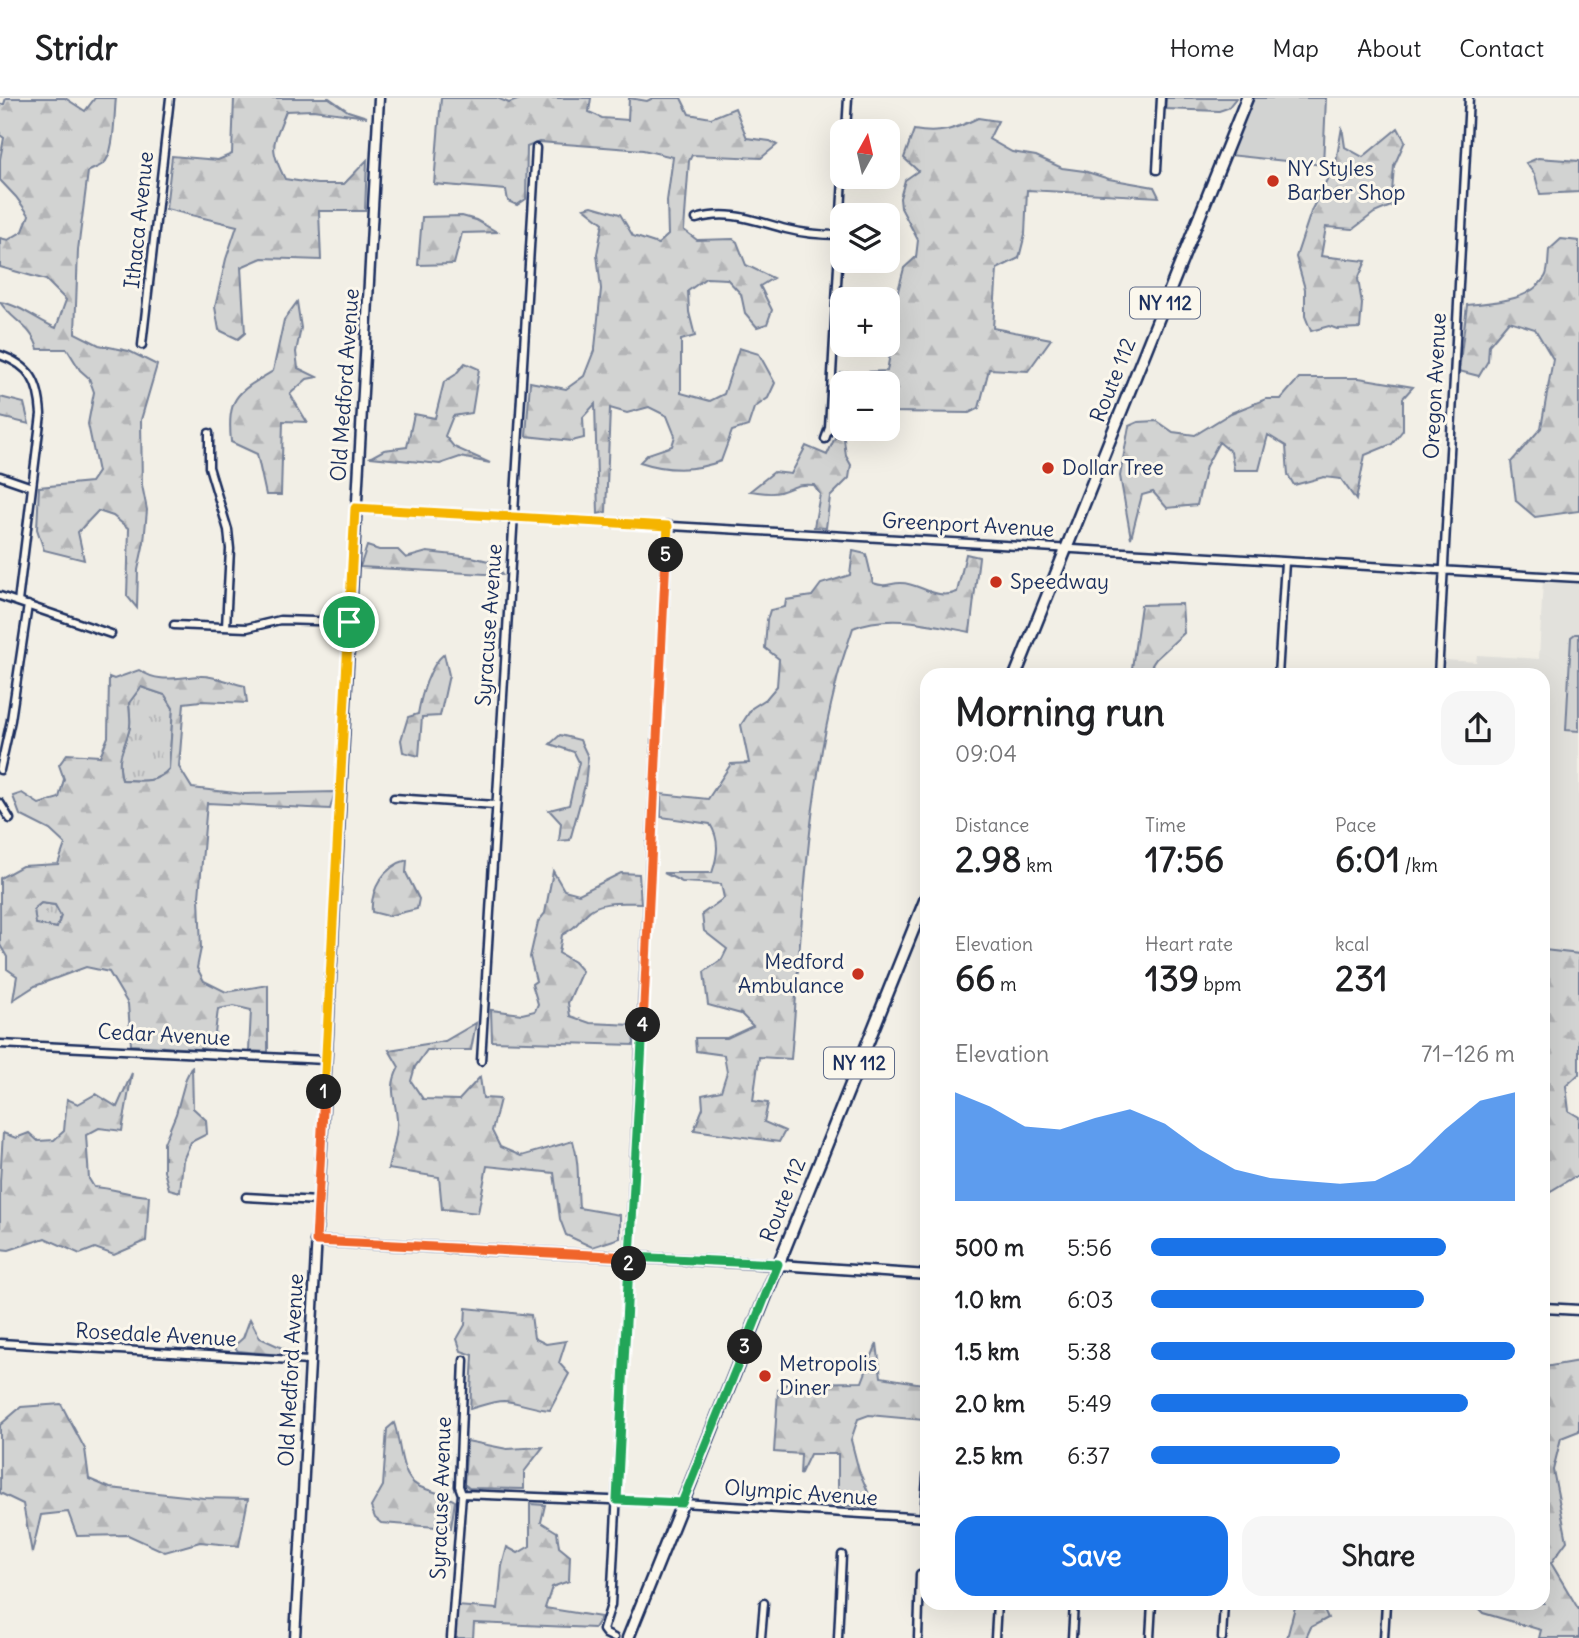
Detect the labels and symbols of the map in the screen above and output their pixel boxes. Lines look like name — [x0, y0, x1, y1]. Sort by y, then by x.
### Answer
north arrow — [830, 119, 900, 189]
street label: Ithaca Avenue — [118, 150, 159, 290]
place label: NY Styles Barber Shop — [1287, 155, 1405, 206]
marker: NY Styles Barber Shop — [1265, 173, 1281, 189]
street label: Old Medford Avenue — [324, 288, 365, 482]
road number: NY 112 — [1130, 288, 1200, 318]
street label: Oregon Avenue — [1417, 312, 1452, 460]
street label: Route 112 — [1083, 334, 1142, 426]
place label: Dollar Tree — [1062, 454, 1164, 481]
marker: Dollar Tree — [1040, 460, 1056, 476]
street label: Greenport Avenue — [881, 506, 1055, 543]
pin: 5 — [648, 538, 684, 573]
street label: Syracuse Avenue — [469, 543, 508, 707]
place label: Speedway — [1010, 568, 1109, 595]
marker: Speedway — [988, 574, 1004, 590]
pin — [319, 592, 379, 652]
place label: Medford Ambulance — [738, 948, 844, 999]
marker: Medford Ambulance — [850, 966, 866, 982]
pin: 4 — [626, 1007, 660, 1042]
street label: Cedar Avenue — [97, 1018, 231, 1051]
road number: NY 112 — [824, 1048, 894, 1079]
pin: 1 — [306, 1074, 342, 1110]
street label: Route 112 — [753, 1154, 812, 1246]
pin: 2 — [612, 1246, 646, 1282]
street label: Old Medford Avenue — [272, 1273, 309, 1467]
street label: Rosedale Avenue — [75, 1317, 237, 1352]
pin: 3 — [728, 1330, 762, 1364]
place label: Metropolis Diner — [779, 1350, 877, 1401]
marker: Metropolis Diner — [757, 1368, 773, 1384]
street label: Syracuse Avenue — [424, 1416, 457, 1580]
street label: Olympic Avenue — [723, 1474, 879, 1511]

